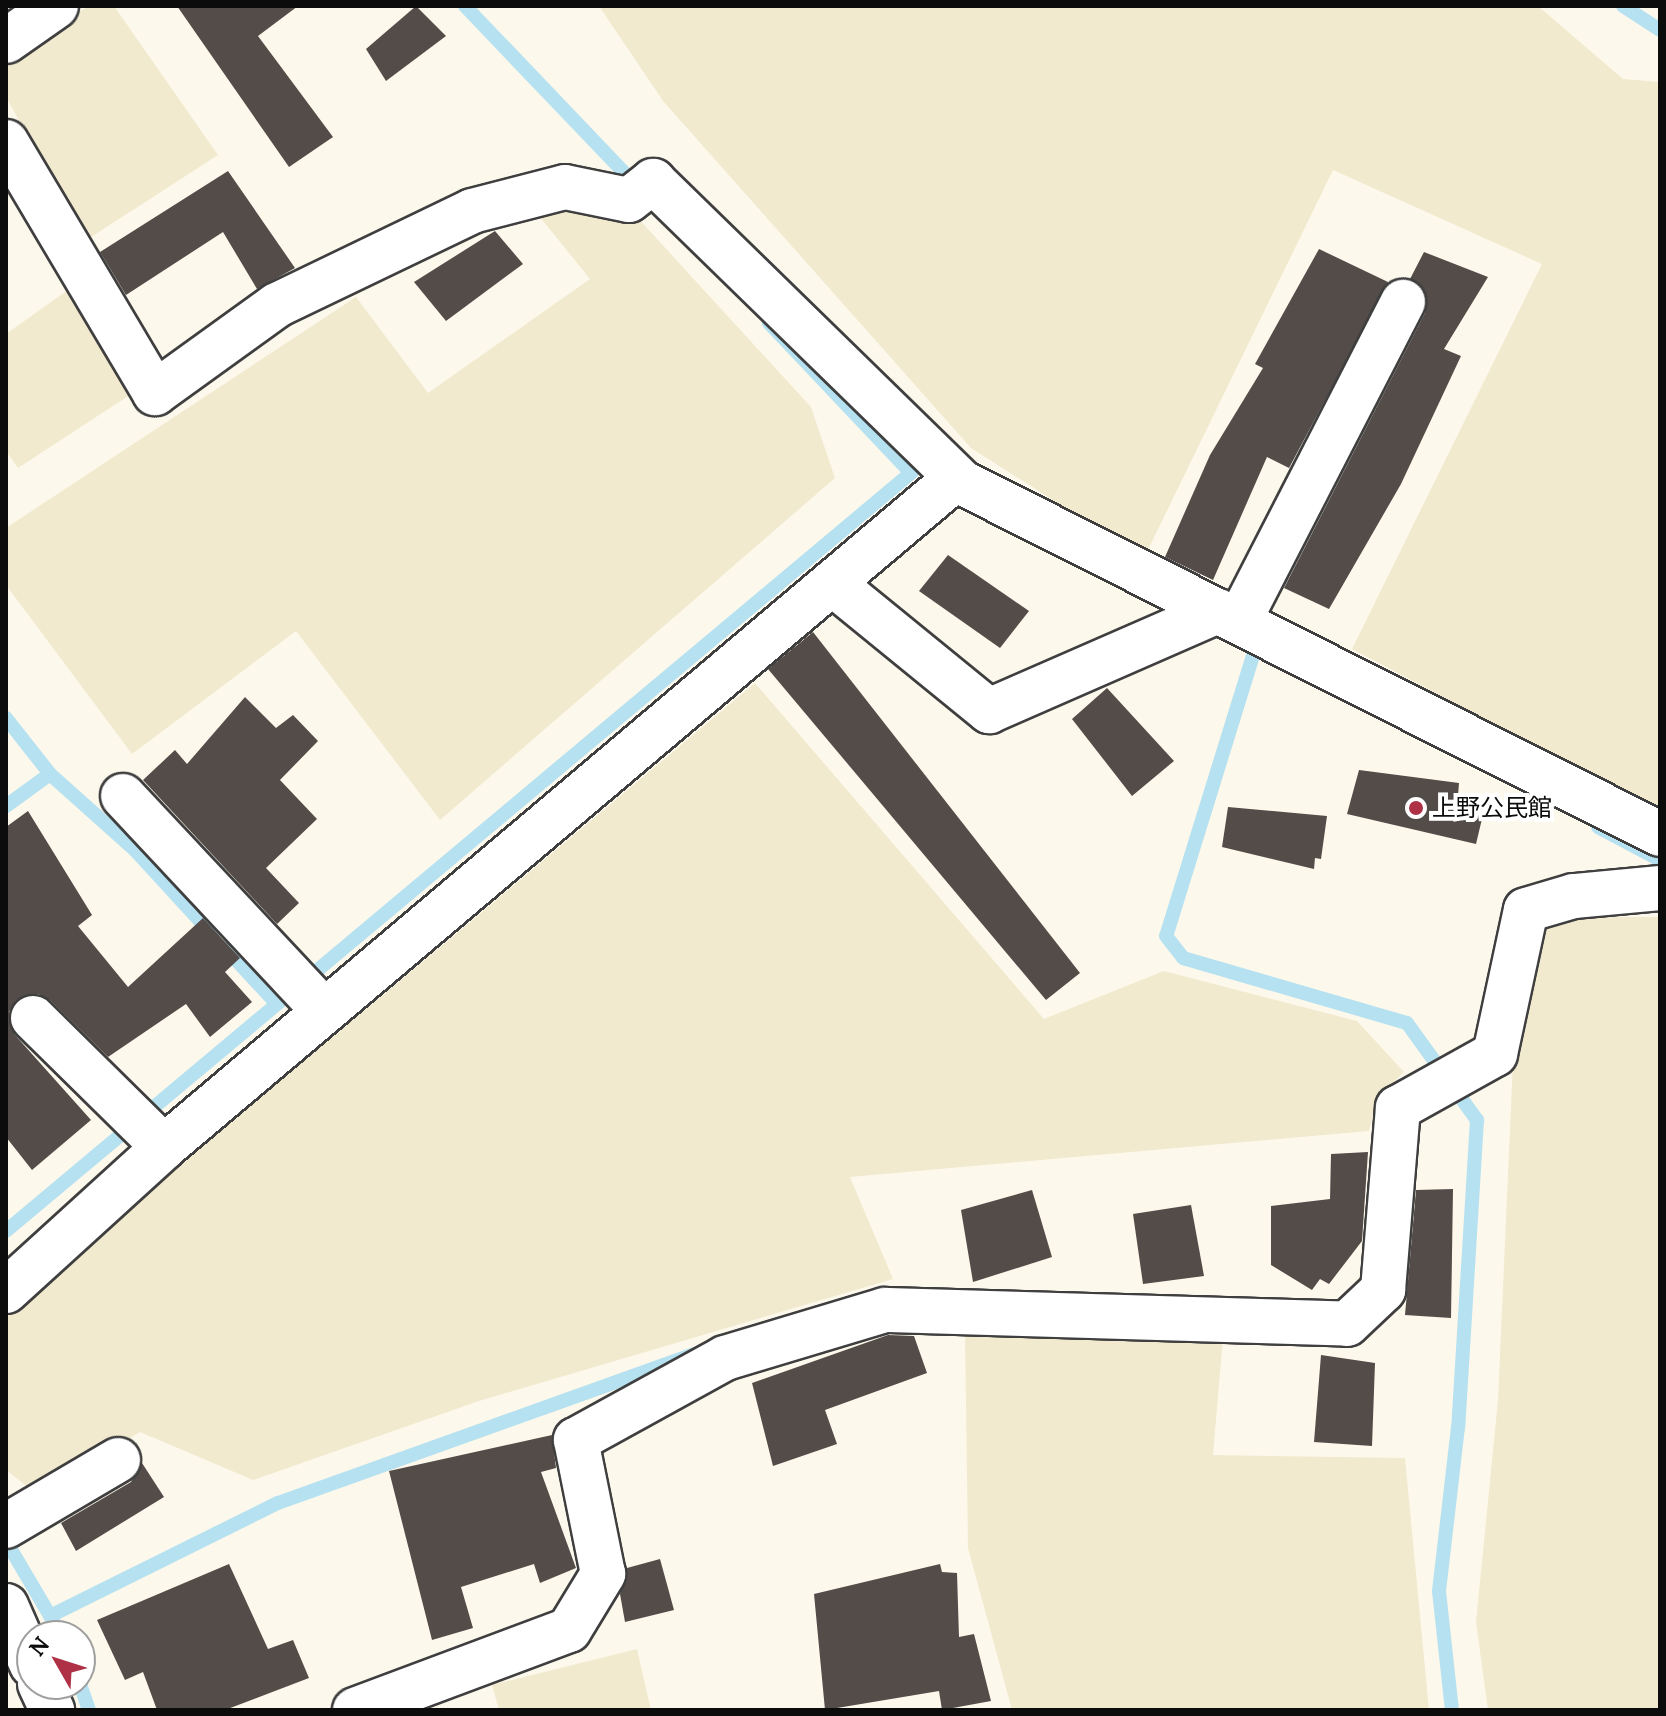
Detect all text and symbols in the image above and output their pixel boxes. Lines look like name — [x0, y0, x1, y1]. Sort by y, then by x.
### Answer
place label: 上野公民館 — [1432, 794, 1552, 822]
marker: 上野公民館 — [1407, 799, 1425, 817]
north arrow — [16, 1620, 96, 1700]
text: N — [23, 1631, 55, 1662]

